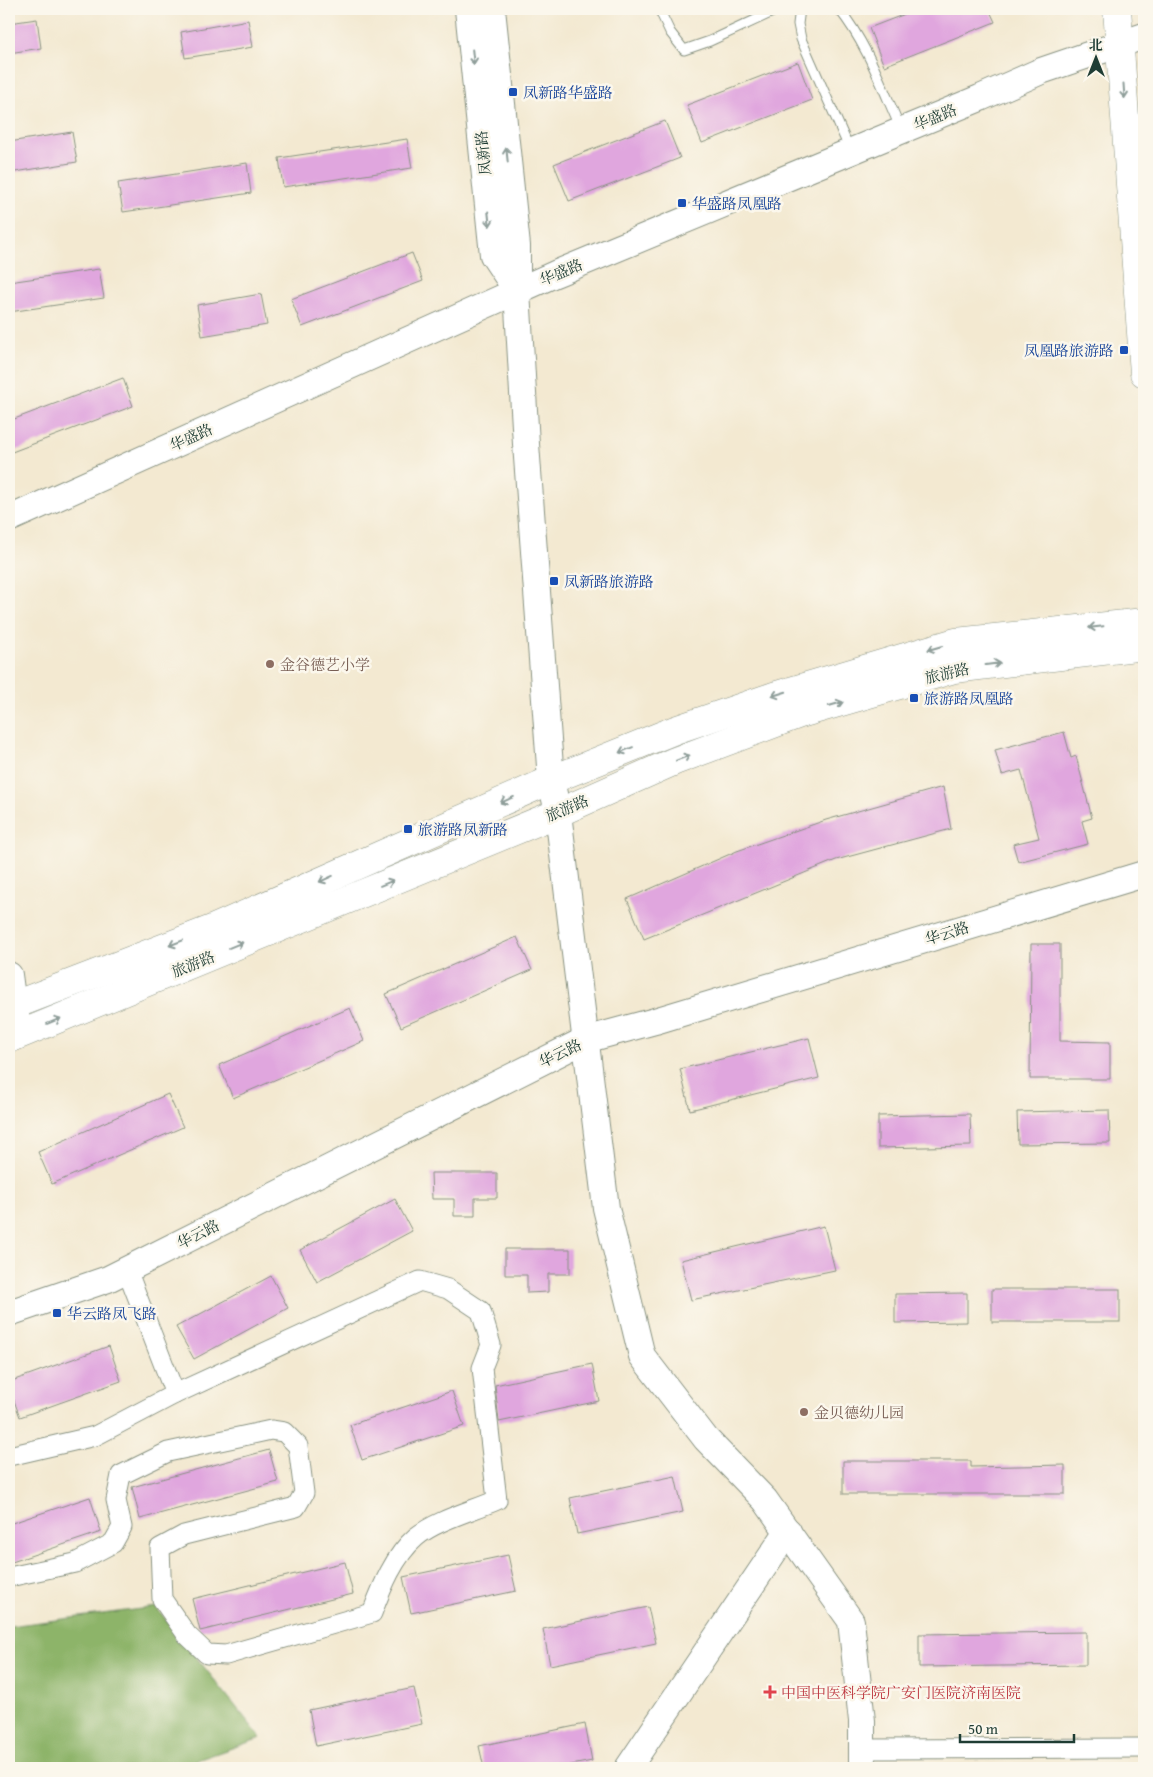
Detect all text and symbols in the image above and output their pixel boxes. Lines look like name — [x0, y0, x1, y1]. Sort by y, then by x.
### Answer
north arrow — [1070, 32, 1120, 82]
text: 北 — [1089, 35, 1103, 55]
one-way arrow — [468, 49, 478, 65]
place label: 凤新路华盛路 — [523, 82, 613, 103]
one-way arrow — [1119, 83, 1128, 99]
marker: 凤新路华盛路 — [507, 86, 519, 98]
street label: 华盛路 — [910, 99, 960, 135]
street label: 凤新路 — [470, 130, 496, 176]
one-way arrow — [503, 147, 512, 163]
place label: 华盛路凤凰路 — [692, 193, 782, 214]
marker: 华盛路凤凰路 — [676, 197, 688, 209]
one-way arrow — [484, 211, 494, 227]
street label: 华盛路 — [536, 254, 586, 290]
place label: 凤凰路旅游路 — [1024, 340, 1114, 361]
marker: 凤凰路旅游路 — [1118, 344, 1130, 356]
street label: 华盛路 — [166, 418, 216, 456]
place label: 凤新路旅游路 — [564, 571, 654, 592]
marker: 凤新路旅游路 — [548, 575, 560, 587]
one-way arrow — [1088, 622, 1104, 631]
one-way arrow — [927, 644, 943, 654]
place label: 金谷德艺小学 — [280, 654, 370, 675]
marker: 金谷德艺小学 — [264, 658, 276, 670]
street label: 旅游路 — [923, 658, 971, 688]
one-way arrow — [985, 659, 1001, 669]
place label: 旅游路凤凰路 — [924, 688, 1014, 709]
one-way arrow — [772, 690, 788, 700]
marker: 旅游路凤凰路 — [908, 692, 920, 704]
one-way arrow — [827, 698, 843, 708]
one-way arrow — [619, 745, 634, 755]
one-way arrow — [674, 753, 690, 762]
street label: 旅游路 — [542, 790, 592, 826]
one-way arrow — [500, 795, 515, 805]
place label: 旅游路凤新路 — [418, 819, 508, 840]
marker: 旅游路凤新路 — [402, 823, 414, 835]
one-way arrow — [319, 875, 334, 885]
one-way arrow — [379, 878, 394, 887]
street label: 华云路 — [922, 916, 972, 950]
one-way arrow — [169, 939, 184, 948]
one-way arrow — [228, 940, 243, 950]
street label: 旅游路 — [168, 946, 218, 982]
one-way arrow — [46, 1015, 61, 1025]
street label: 华云路 — [535, 1034, 585, 1072]
street label: 华云路 — [173, 1214, 223, 1254]
place label: 华云路凤飞路 — [67, 1303, 157, 1324]
marker: 华云路凤飞路 — [51, 1307, 63, 1319]
place label: 金贝德幼儿园 — [814, 1402, 904, 1423]
marker: 金贝德幼儿园 — [798, 1406, 810, 1418]
place label: 中国中医科学院广安门医院济南医院 — [781, 1682, 1021, 1703]
marker: 中国中医科学院广安门医院济南医院 — [763, 1685, 777, 1699]
scale bar — [960, 1712, 1074, 1744]
text: 50 m — [968, 1718, 999, 1739]

